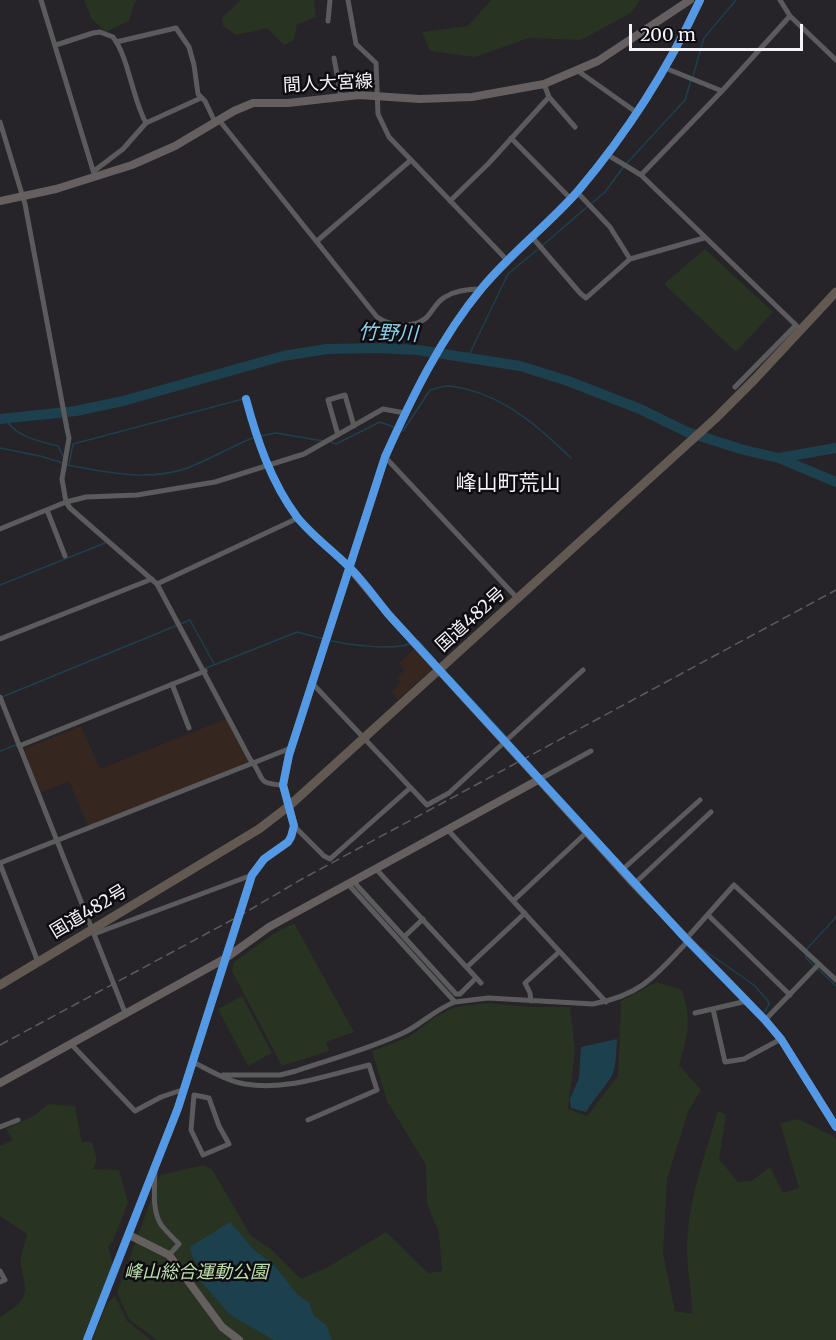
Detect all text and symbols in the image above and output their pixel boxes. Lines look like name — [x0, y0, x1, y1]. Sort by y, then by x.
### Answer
scale bar — [632, 12, 806, 50]
text: 200 m — [640, 23, 696, 46]
street label: 間人大宮線 — [282, 71, 374, 97]
water label: 竹野川 — [358, 321, 418, 347]
district label: 峰山町荒山 — [456, 471, 560, 497]
street label: 国道482号 — [432, 583, 510, 657]
street label: 国道482号 — [47, 881, 131, 943]
park label: 峰山総合運動公園 — [124, 1262, 268, 1284]

